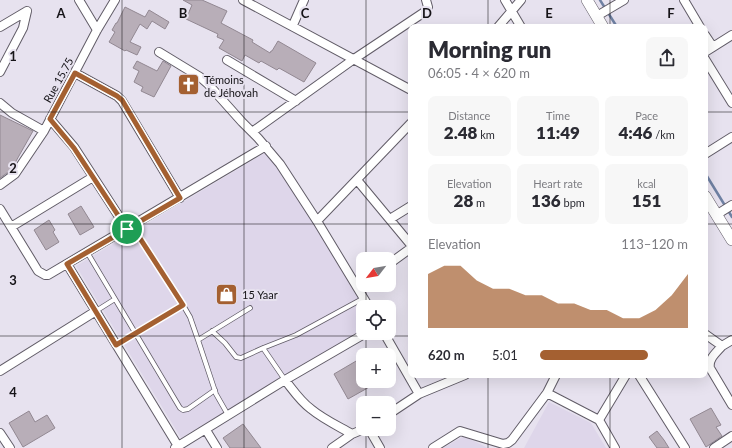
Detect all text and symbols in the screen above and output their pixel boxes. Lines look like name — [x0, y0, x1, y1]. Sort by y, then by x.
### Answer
text: A — [55, 5, 66, 21]
text: B — [179, 5, 188, 21]
text: C — [301, 5, 310, 21]
text: D — [422, 5, 432, 21]
text: E — [545, 5, 553, 21]
text: F — [667, 5, 675, 21]
text: Morning run — [428, 36, 551, 63]
button: share — [646, 37, 688, 79]
text: 1 — [9, 48, 17, 64]
street label: Rue 15.75 — [40, 55, 76, 105]
text: 06:05 · 4 × 620 m — [428, 65, 530, 81]
church icon: Témoins de Jéhovah — [175, 72, 201, 98]
place label: Témoins de Jéhovah — [204, 73, 258, 99]
text: Distance — [448, 109, 490, 122]
text: Time — [546, 109, 570, 122]
text: Pace — [635, 109, 658, 122]
text: 2.48 — [444, 122, 477, 143]
text: 11:49 — [536, 122, 580, 143]
text: 4:46 — [618, 122, 652, 143]
text: km — [477, 128, 495, 141]
text: /km — [652, 128, 675, 141]
text: 2 — [9, 160, 17, 176]
text: Elevation — [447, 177, 492, 190]
text: Heart rate — [533, 177, 583, 190]
text: kcal — [637, 177, 656, 190]
text: 28 — [454, 190, 473, 211]
text: 136 — [531, 190, 561, 211]
text: 151 — [632, 190, 661, 211]
text: m — [473, 196, 485, 209]
text: bpm — [561, 196, 585, 209]
pin — [110, 212, 144, 246]
icon: arrive — [116, 218, 138, 240]
text: Elevation — [428, 236, 481, 252]
text: 113–120 m — [621, 236, 688, 252]
north arrow — [356, 252, 396, 292]
map controls — [356, 252, 396, 436]
text: 3 — [9, 272, 17, 288]
shop icon: 15 Yaar — [213, 281, 239, 307]
place label: 15 Yaar — [242, 288, 278, 301]
button: locate — [356, 300, 396, 340]
text: 620 m — [428, 347, 465, 363]
text: 5:01 — [492, 347, 518, 363]
button: + — [356, 348, 396, 388]
text: 4 — [9, 384, 17, 400]
button: − — [356, 396, 396, 436]

